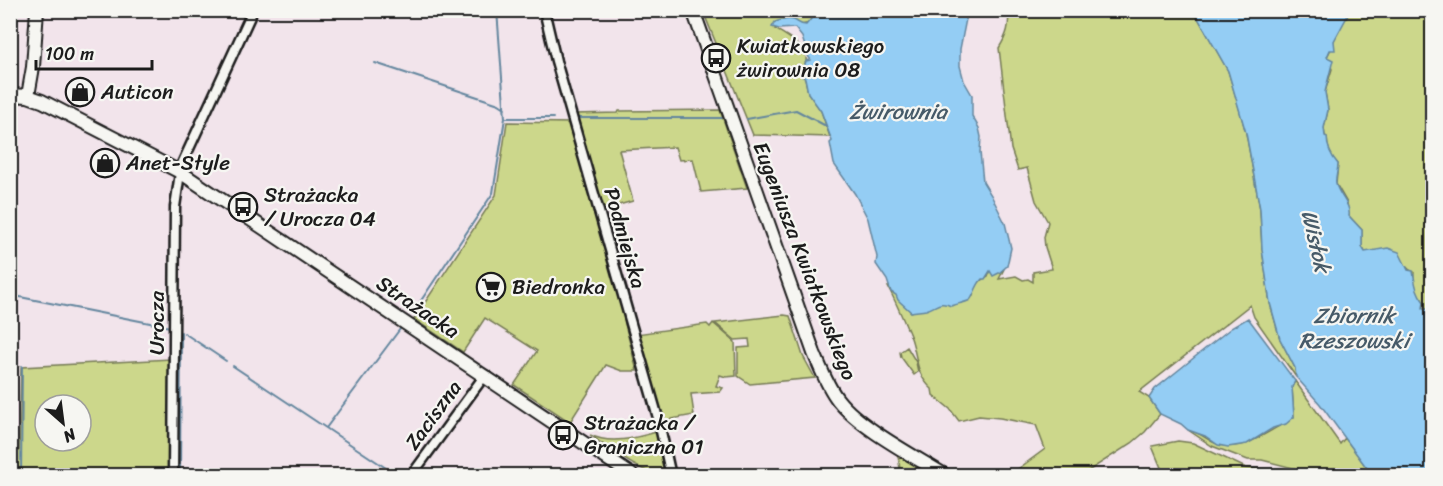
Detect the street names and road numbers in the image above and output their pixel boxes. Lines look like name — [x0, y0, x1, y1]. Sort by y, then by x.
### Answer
street label: Eugeniusza Kwiatkowskiego — [742, 136, 868, 386]
street label: Podmiejska — [592, 183, 658, 294]
street label: Strażacka — [368, 265, 468, 349]
street label: Urocza — [138, 290, 176, 355]
street label: Zaciszna — [394, 371, 472, 458]

